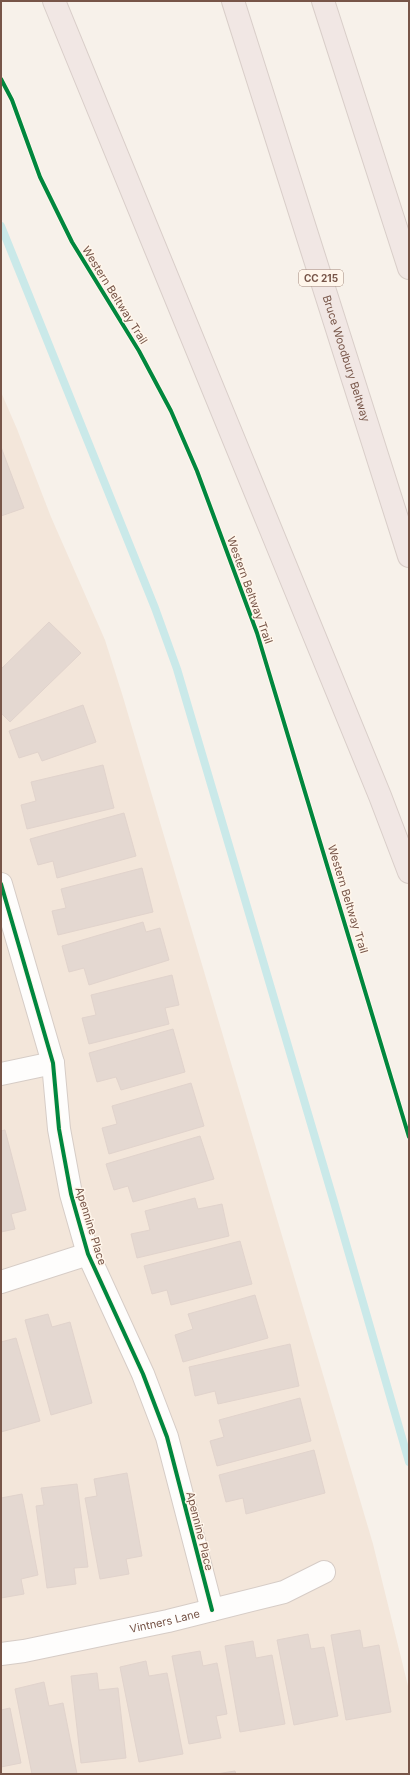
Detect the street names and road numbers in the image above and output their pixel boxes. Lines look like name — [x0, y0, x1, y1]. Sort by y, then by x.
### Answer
street label: Western Beltway Trail — [79, 243, 151, 347]
road number: CC 215 — [299, 270, 343, 286]
street label: Bruce Woodbury Beltway — [320, 293, 373, 424]
street label: Western Beltway Trail — [224, 535, 276, 645]
street label: Western Beltway Trail — [325, 843, 371, 955]
street label: Apennine Place — [72, 1185, 110, 1267]
street label: Apennine Place — [183, 1490, 217, 1572]
street label: Vintners Lane — [128, 1606, 201, 1636]

